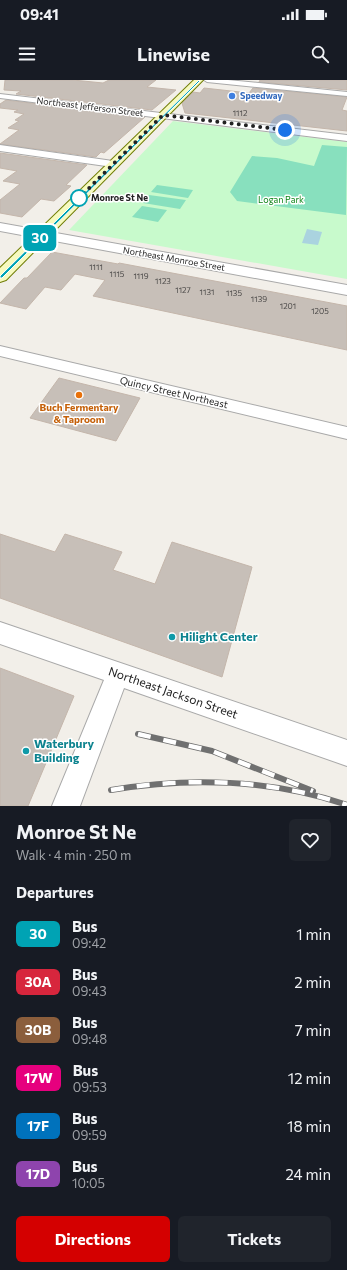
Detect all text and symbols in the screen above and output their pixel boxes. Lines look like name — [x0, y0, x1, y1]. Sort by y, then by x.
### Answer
text: 09:41 — [20, 5, 59, 23]
icon: menu — [16, 43, 38, 65]
text: Linewise — [137, 43, 210, 65]
icon: search — [309, 43, 331, 65]
place label: Speedway — [240, 90, 282, 101]
marker: Speedway — [227, 91, 237, 101]
street label: Northeast Jefferson Street — [36, 94, 144, 119]
house number: 1112 — [233, 108, 248, 118]
your location — [275, 120, 295, 140]
marker: Monroe St Ne — [70, 189, 88, 207]
place label: Monroe St Ne — [91, 192, 148, 203]
park label: Logan Park — [258, 194, 304, 205]
line badge: 30 — [22, 225, 58, 251]
text: 30 — [31, 229, 49, 246]
street label: Northeast Monroe Street — [122, 244, 226, 273]
house number: 1111 — [89, 262, 103, 272]
house number: 1115 — [110, 269, 125, 279]
house number: 1119 — [133, 271, 149, 281]
house number: 1123 — [155, 276, 171, 286]
house number: 1127 — [175, 285, 191, 295]
house number: 1131 — [200, 287, 214, 297]
house number: 1135 — [226, 288, 242, 298]
house number: 1139 — [251, 294, 267, 304]
house number: 1201 — [280, 301, 296, 311]
house number: 1205 — [311, 306, 329, 316]
street label: Quincy Street Northeast — [119, 374, 229, 410]
marker: Buch Fermentary & Taproom — [74, 390, 84, 400]
place label: Buch Fermentary & Taproom — [40, 401, 119, 425]
place label: Hilight Center — [180, 629, 258, 643]
marker: Hilight Center — [167, 632, 177, 642]
street label: Northeast Jackson Street — [106, 663, 240, 722]
place label: Waterbury Building — [34, 736, 94, 764]
marker: Waterbury Building — [21, 746, 31, 756]
button: heart — [289, 819, 331, 861]
text: Monroe St Ne — [16, 820, 136, 843]
text: Walk · 4 min · 250 m — [16, 847, 131, 863]
text: Departures — [16, 883, 94, 901]
text: Bus — [72, 917, 97, 935]
text: 30 — [29, 925, 47, 942]
text: 1 min — [296, 925, 331, 943]
text: 09:42 — [72, 935, 106, 951]
text: Bus — [72, 965, 97, 983]
text: 30A — [24, 973, 52, 990]
text: 2 min — [294, 973, 331, 991]
text: 09:43 — [72, 983, 107, 999]
text: Bus — [72, 1013, 97, 1031]
text: 30B — [25, 1021, 51, 1038]
text: 7 min — [295, 1021, 331, 1039]
text: 09:48 — [72, 1031, 107, 1047]
text: Bus — [73, 1061, 98, 1079]
text: 17W — [24, 1069, 53, 1086]
text: 12 min — [288, 1069, 331, 1087]
text: 09:53 — [73, 1079, 107, 1095]
text: Bus — [72, 1109, 97, 1127]
text: 17F — [27, 1117, 49, 1134]
text: 18 min — [287, 1117, 331, 1135]
text: 09:59 — [72, 1127, 107, 1143]
text: Bus — [72, 1157, 97, 1175]
text: 17D — [26, 1165, 50, 1182]
text: 24 min — [286, 1165, 331, 1183]
text: 10:05 — [72, 1175, 105, 1191]
button: Directions — [16, 1216, 170, 1262]
button: Tickets — [178, 1216, 331, 1262]

